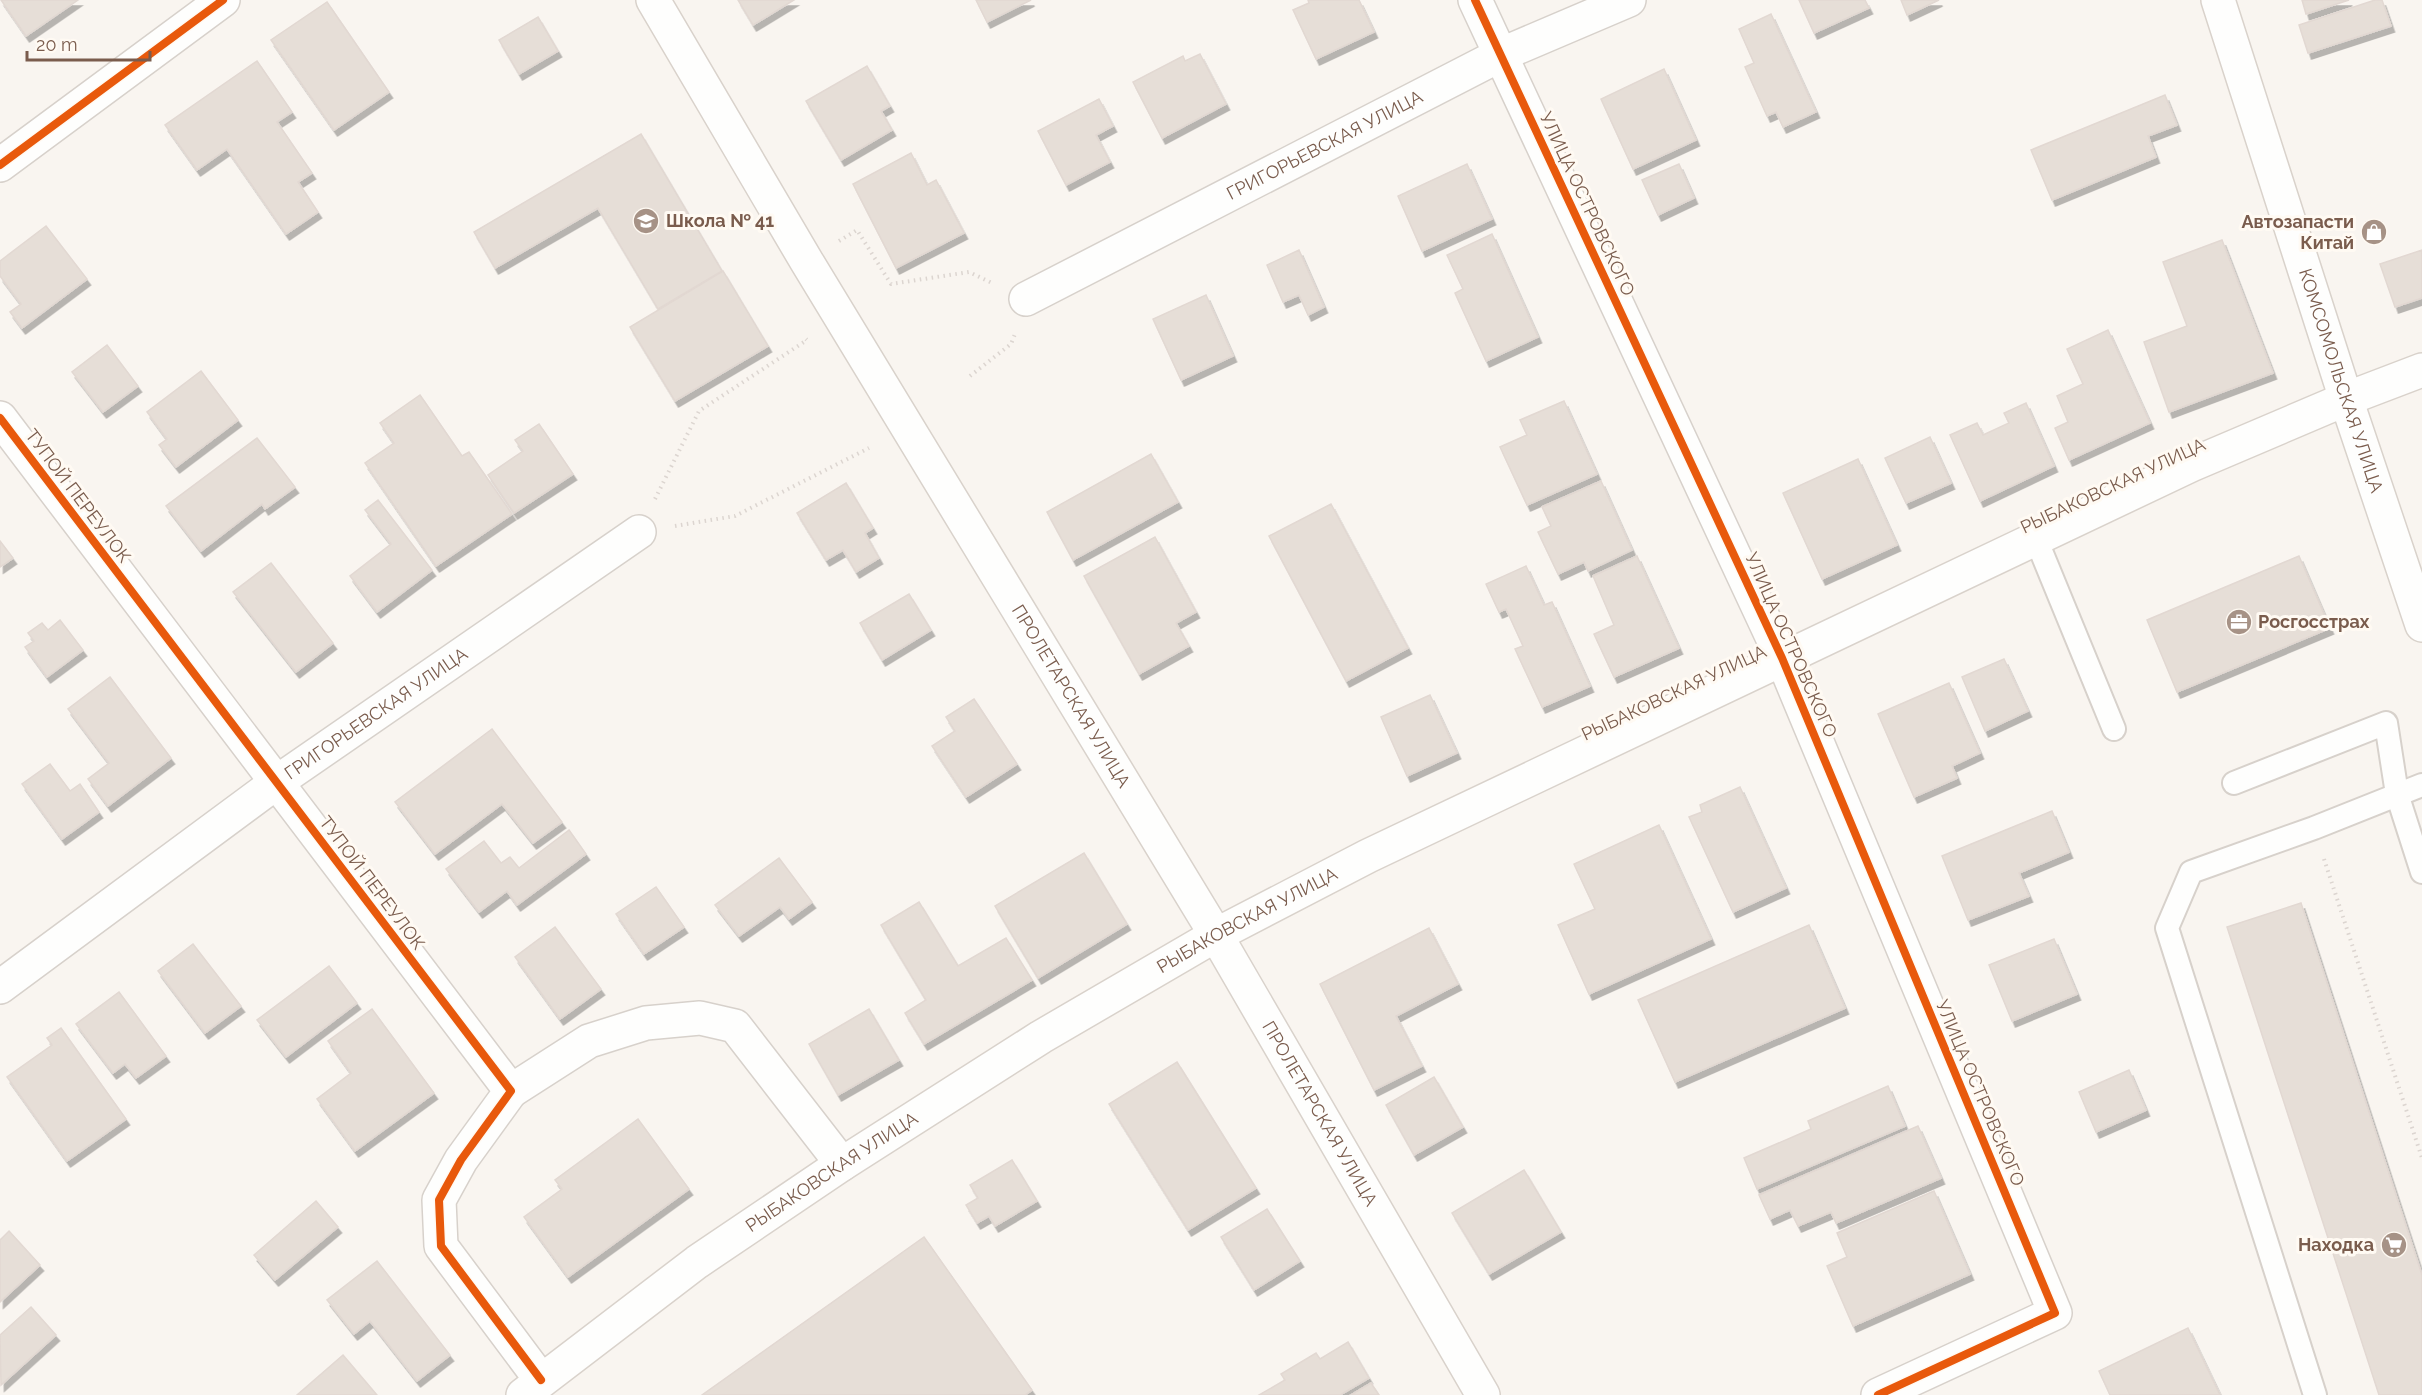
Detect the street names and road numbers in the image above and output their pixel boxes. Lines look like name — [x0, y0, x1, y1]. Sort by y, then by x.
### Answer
street label: ГРИГОРЬЕВСКАЯ УЛИЦА — [1223, 86, 1426, 204]
street label: УЛИЦА ОСТРОВСКОГО — [1536, 109, 1639, 299]
street label: КОМСОМОЛЬСКАЯ УЛИЦА — [2295, 266, 2388, 495]
street label: ТУПОЙ ПЕРЕУЛОК — [21, 425, 135, 567]
street label: РЫБАКОВСКАЯ УЛИЦА — [2017, 433, 2209, 538]
street label: УЛИЦА ОСТРОВСКОГО — [1741, 549, 1842, 740]
street label: ПРОЛЕТАРСКАЯ УЛИЦА — [1008, 601, 1135, 791]
street label: РЫБАКОВСКАЯ УЛИЦА — [1578, 640, 1770, 745]
street label: ГРИГОРЬЕВСКАЯ УЛИЦА — [280, 643, 471, 784]
street label: ТУПОЙ ПЕРЕУЛОК — [315, 812, 429, 954]
street label: РЫБАКОВСКАЯ УЛИЦА — [1153, 863, 1341, 977]
street label: УЛИЦА ОСТРОВСКОГО — [1932, 997, 2029, 1189]
street label: ПРОЛЕТАРСКАЯ УЛИЦА — [1258, 1017, 1382, 1210]
street label: РЫБАКОВСКАЯ УЛИЦА — [742, 1107, 921, 1236]

